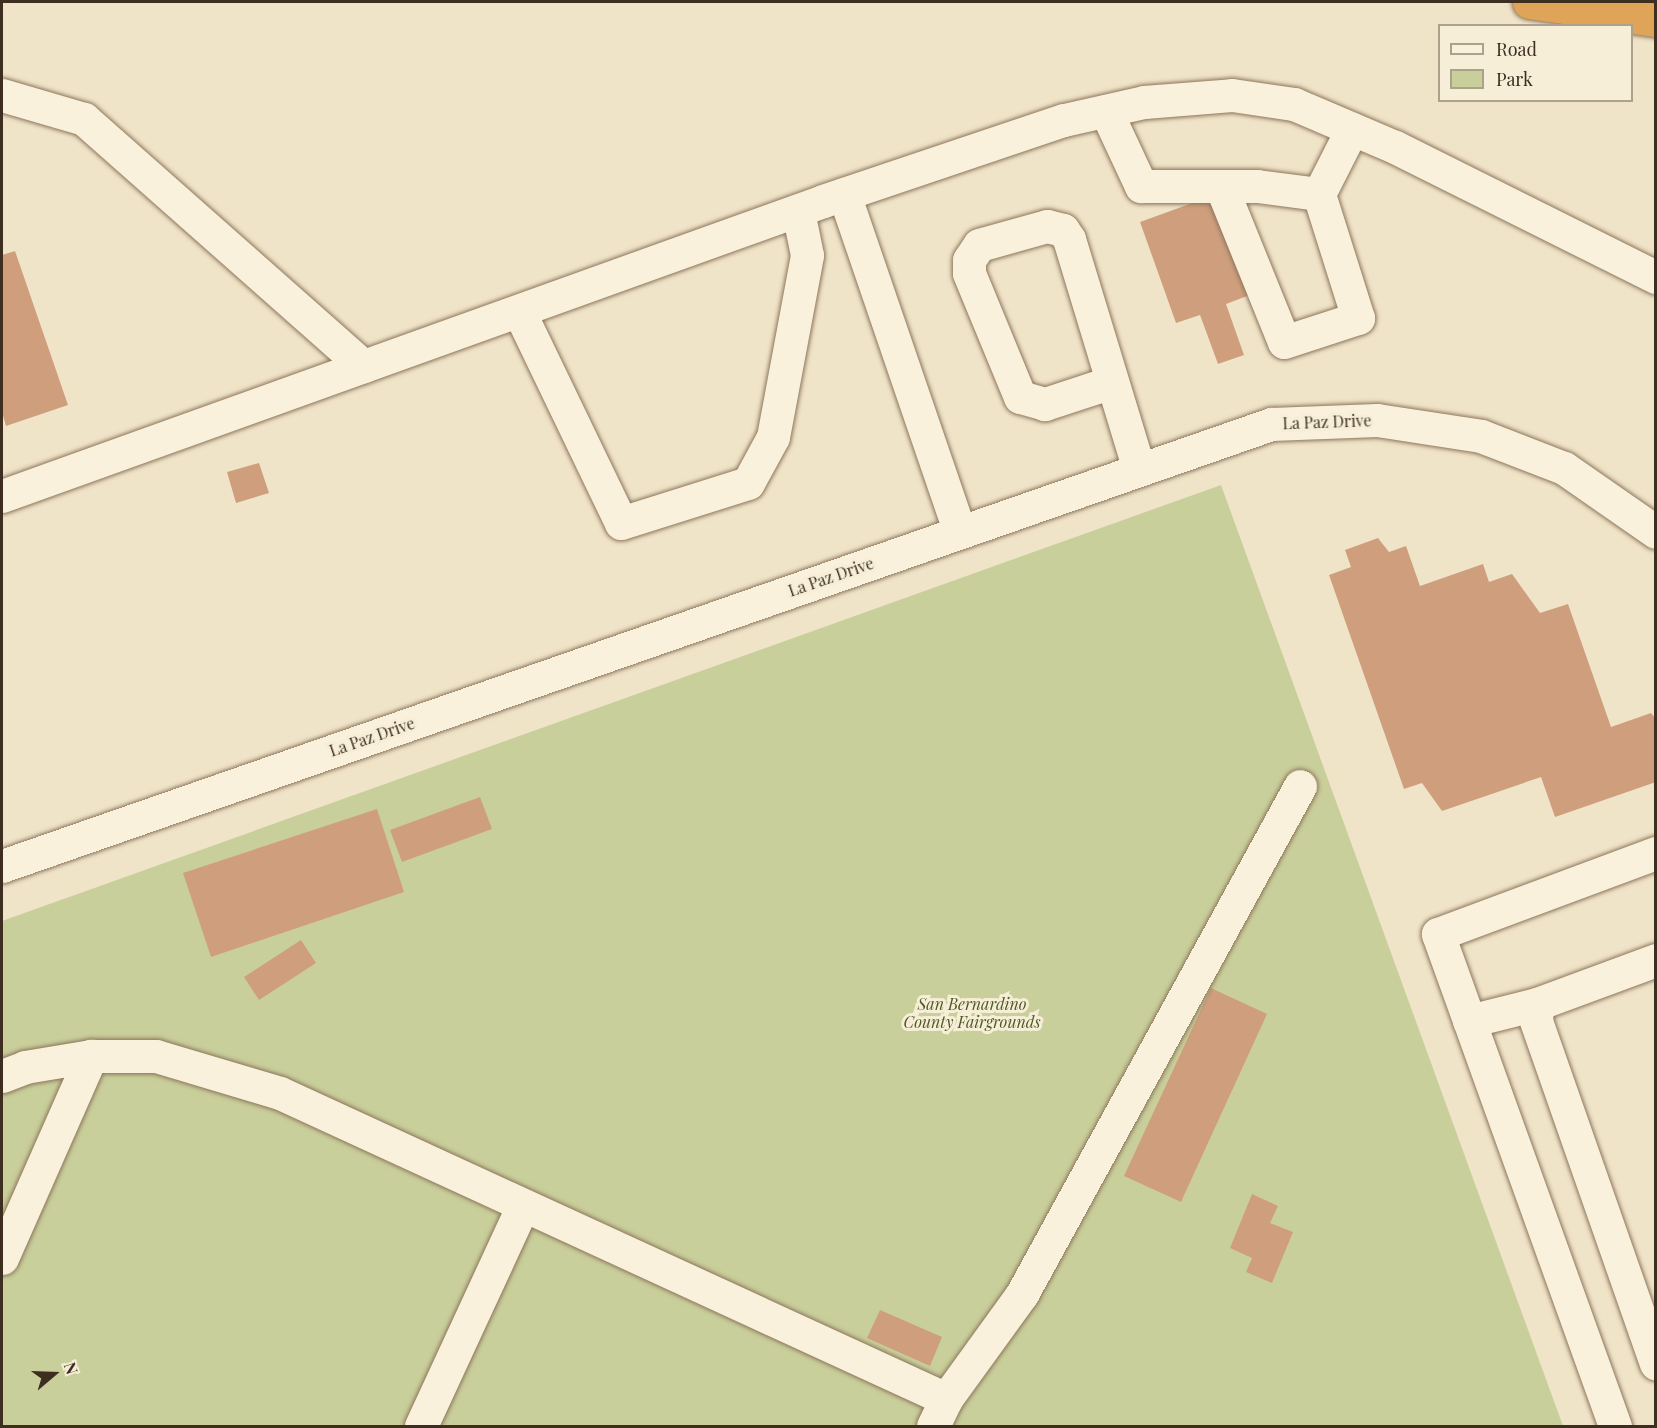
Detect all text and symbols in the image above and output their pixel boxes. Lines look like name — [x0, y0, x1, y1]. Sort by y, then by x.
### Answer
legend — [1438, 24, 1633, 102]
text: Road — [1496, 37, 1537, 61]
text: Park — [1496, 67, 1533, 91]
street label: La Paz Drive — [1282, 411, 1372, 433]
street label: La Paz Drive — [786, 553, 876, 601]
street label: La Paz Drive — [327, 713, 417, 761]
park label: San Bernardino County Fairgrounds — [903, 994, 1041, 1032]
north arrow — [24, 1344, 84, 1404]
text: N — [60, 1359, 83, 1377]

